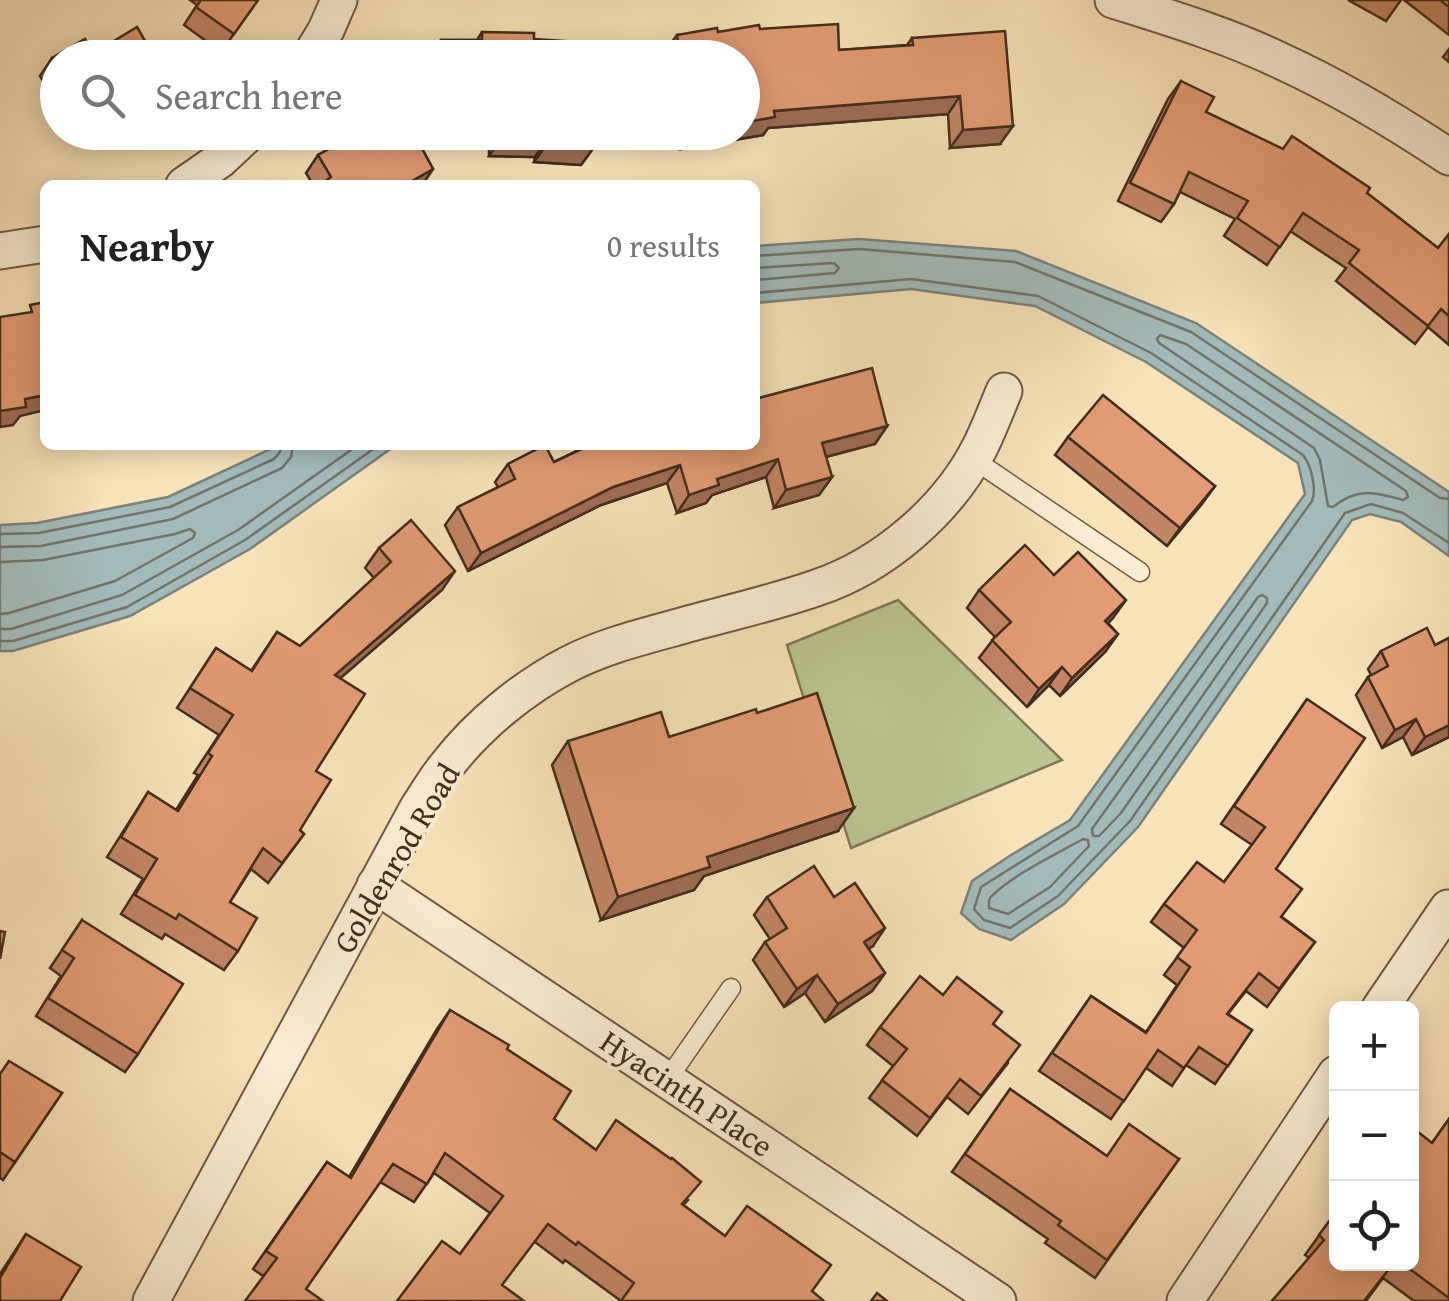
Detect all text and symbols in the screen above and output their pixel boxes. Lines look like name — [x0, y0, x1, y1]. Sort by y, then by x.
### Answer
search box — [40, 40, 760, 150]
text: Search here — [155, 67, 343, 123]
icon: search — [75, 68, 130, 123]
text: Nearby — [80, 215, 214, 276]
text: 0 results — [607, 222, 720, 269]
street label: Goldenrod Road — [321, 754, 471, 962]
map controls — [1329, 1001, 1419, 1271]
button: + — [1329, 1001, 1419, 1091]
street label: Hyacinth Place — [591, 1018, 783, 1168]
button: − — [1329, 1091, 1419, 1181]
button: locate — [1329, 1181, 1419, 1271]

